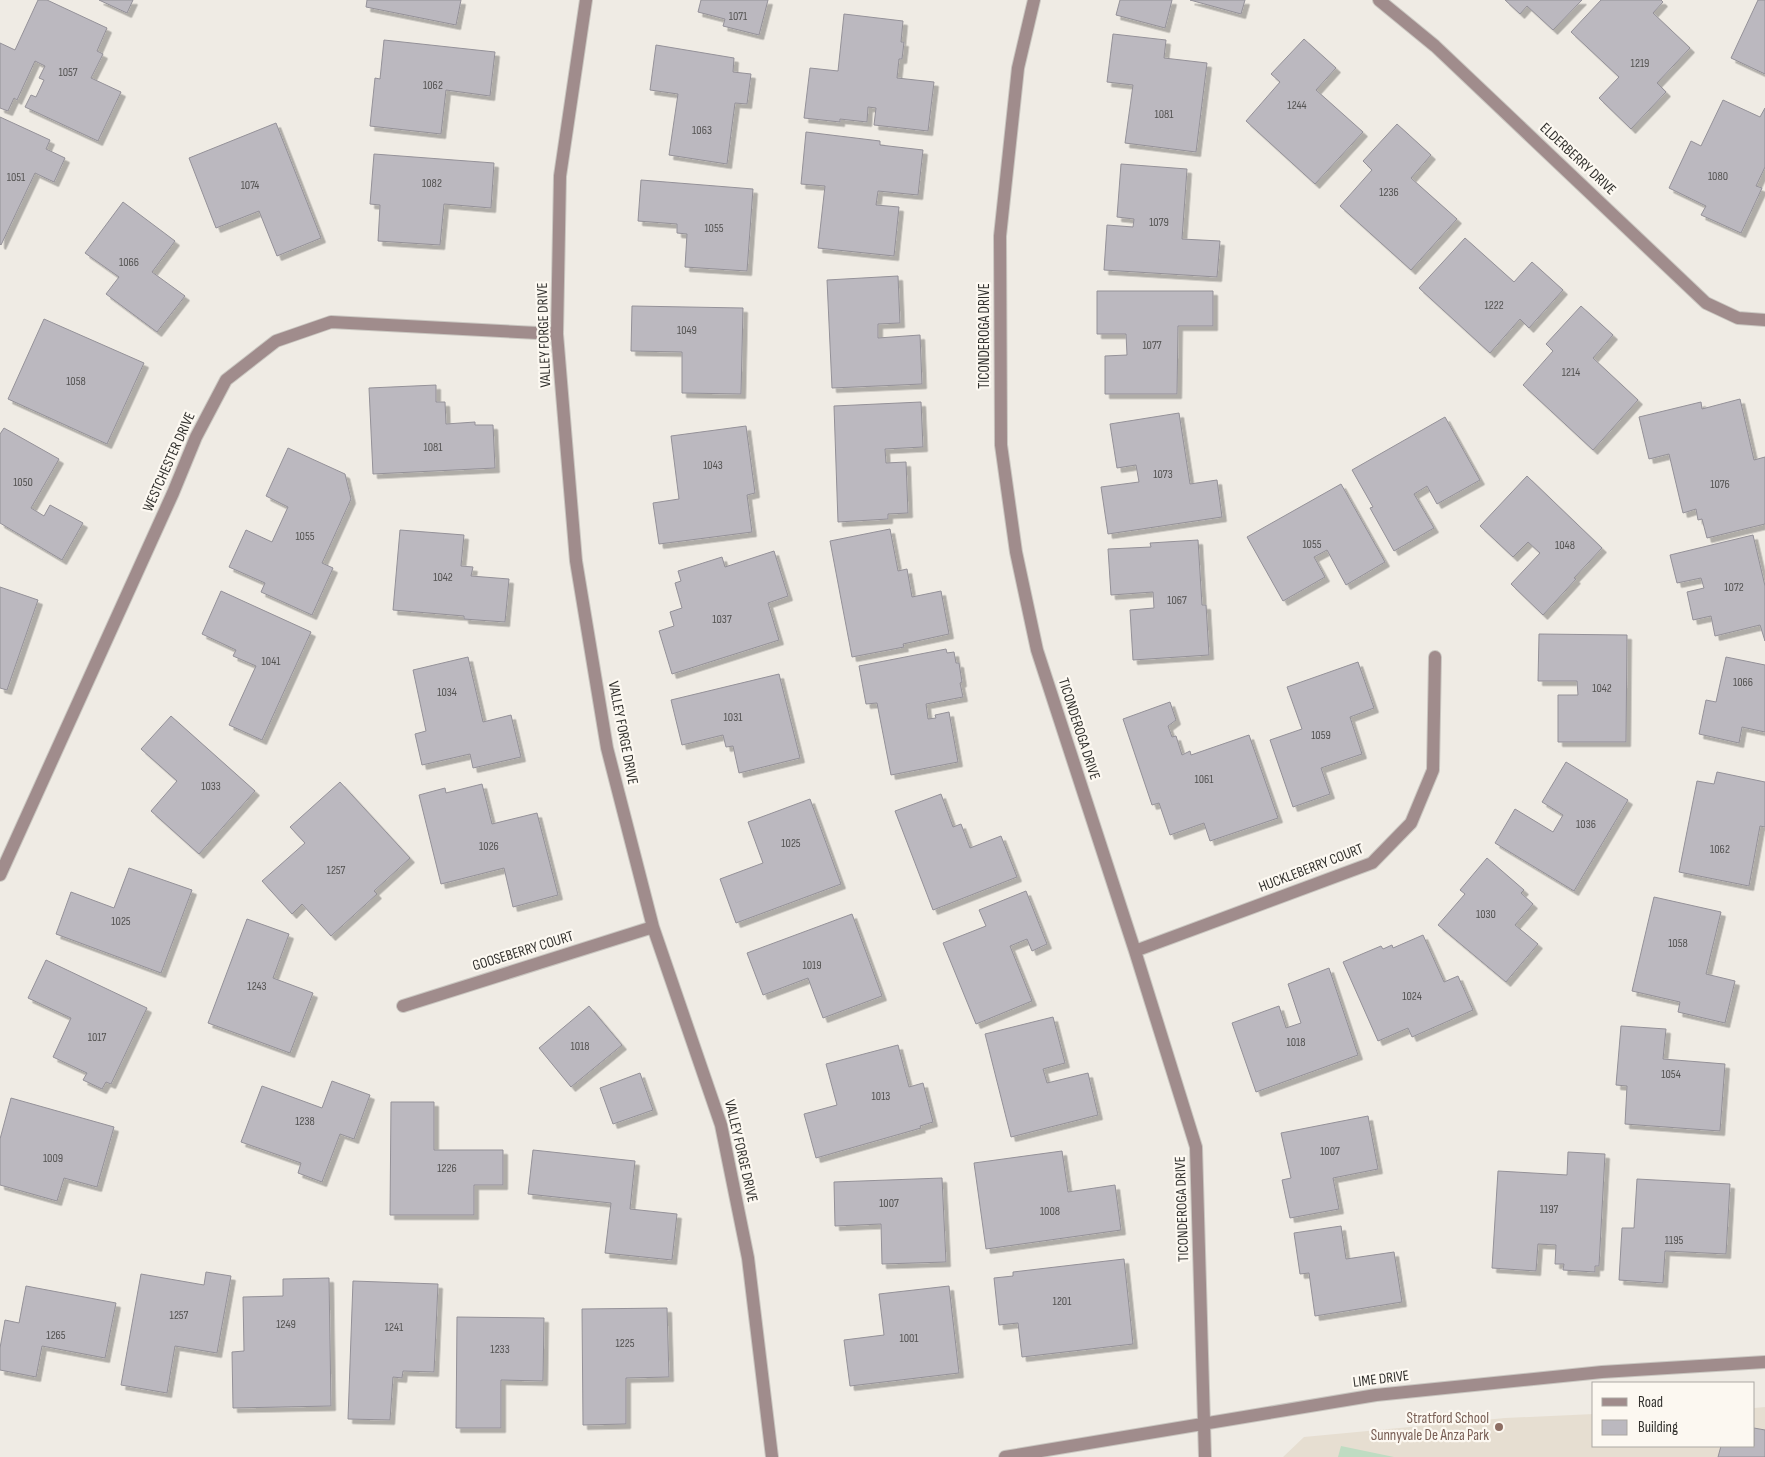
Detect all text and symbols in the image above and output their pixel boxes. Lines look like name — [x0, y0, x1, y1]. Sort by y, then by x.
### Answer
house number: 1071 — [729, 9, 748, 24]
house number: 1219 — [1631, 56, 1649, 71]
house number: 1057 — [58, 65, 78, 80]
house number: 1062 — [423, 78, 443, 93]
house number: 1244 — [1287, 98, 1307, 113]
house number: 1081 — [1154, 107, 1174, 122]
street label: ELDERBERRY DRIVE — [1536, 119, 1620, 199]
house number: 1063 — [692, 123, 712, 138]
house number: 1080 — [1708, 169, 1728, 184]
house number: 1051 — [7, 170, 26, 185]
house number: 1082 — [422, 176, 442, 191]
house number: 1074 — [241, 178, 259, 193]
house number: 1236 — [1379, 185, 1399, 200]
house number: 1079 — [1149, 215, 1169, 230]
house number: 1055 — [704, 221, 724, 236]
house number: 1066 — [119, 255, 139, 270]
street label: VALLEY FORGE DRIVE — [533, 282, 555, 388]
street label: TICONDEROGA DRIVE — [975, 283, 994, 389]
house number: 1222 — [1484, 298, 1504, 313]
house number: 1049 — [677, 323, 697, 338]
house number: 1077 — [1142, 338, 1162, 353]
house number: 1214 — [1562, 365, 1580, 380]
house number: 1058 — [66, 374, 86, 389]
street label: WESTCHESTER DRIVE — [138, 409, 200, 515]
house number: 1081 — [423, 440, 443, 455]
house number: 1043 — [703, 458, 723, 473]
house number: 1073 — [1153, 467, 1173, 482]
house number: 1050 — [13, 475, 33, 490]
house number: 1076 — [1710, 477, 1730, 492]
house number: 1055 — [295, 529, 315, 544]
house number: 1055 — [1302, 537, 1322, 552]
house number: 1048 — [1555, 538, 1575, 553]
house number: 1042 — [433, 570, 453, 585]
house number: 1072 — [1724, 580, 1744, 595]
house number: 1067 — [1167, 593, 1187, 608]
house number: 1037 — [712, 612, 732, 627]
house number: 1041 — [262, 654, 281, 669]
house number: 1066 — [1733, 675, 1753, 690]
street label: TICONDEROGA DRIVE — [1054, 676, 1104, 782]
street label: VALLEY FORGE DRIVE — [604, 680, 642, 786]
house number: 1042 — [1592, 681, 1612, 696]
house number: 1034 — [437, 685, 457, 700]
house number: 1031 — [724, 710, 743, 725]
house number: 1059 — [1311, 728, 1331, 743]
house number: 1061 — [1194, 772, 1214, 787]
house number: 1033 — [201, 779, 221, 794]
house number: 1036 — [1576, 817, 1596, 832]
house number: 1025 — [781, 836, 801, 851]
house number: 1026 — [479, 839, 499, 854]
street label: HUCKLEBERRY COURT — [1256, 839, 1366, 897]
house number: 1062 — [1710, 842, 1730, 857]
house number: 1257 — [327, 863, 346, 878]
house number: 1030 — [1476, 907, 1496, 922]
house number: 1025 — [111, 914, 131, 929]
street label: GOOSEBERRY COURT — [470, 927, 576, 975]
house number: 1058 — [1668, 936, 1688, 951]
house number: 1019 — [802, 958, 822, 973]
house number: 1243 — [247, 979, 267, 994]
house number: 1024 — [1402, 989, 1422, 1004]
house number: 1017 — [88, 1030, 106, 1045]
house number: 1018 — [1286, 1035, 1306, 1050]
house number: 1018 — [570, 1039, 590, 1054]
house number: 1054 — [1661, 1067, 1681, 1082]
house number: 1013 — [872, 1089, 890, 1104]
street label: VALLEY FORGE DRIVE — [720, 1098, 762, 1204]
house number: 1238 — [295, 1114, 315, 1129]
house number: 1007 — [1320, 1144, 1340, 1159]
house number: 1009 — [43, 1151, 63, 1166]
street label: TICONDEROGA DRIVE — [1171, 1156, 1193, 1262]
house number: 1226 — [437, 1161, 457, 1176]
house number: 1007 — [879, 1196, 899, 1211]
house number: 1197 — [1540, 1202, 1558, 1217]
house number: 1008 — [1040, 1204, 1060, 1219]
house number: 1195 — [1665, 1233, 1683, 1248]
house number: 1201 — [1053, 1294, 1072, 1309]
house number: 1257 — [170, 1308, 189, 1323]
house number: 1249 — [276, 1317, 296, 1332]
house number: 1241 — [385, 1320, 404, 1335]
house number: 1265 — [46, 1328, 66, 1343]
house number: 1001 — [899, 1331, 919, 1346]
house number: 1225 — [615, 1336, 635, 1351]
house number: 1233 — [490, 1342, 510, 1357]
street label: LIME DRIVE — [1352, 1366, 1410, 1392]
legend — [1592, 1382, 1755, 1447]
text: Road — [1638, 1393, 1663, 1412]
place label: Stratford School Sunnyvale De Anza Park — [1371, 1409, 1489, 1445]
text: Building — [1638, 1418, 1678, 1437]
marker: Stratford School Sunnyvale De Anza Park — [1493, 1421, 1505, 1433]

